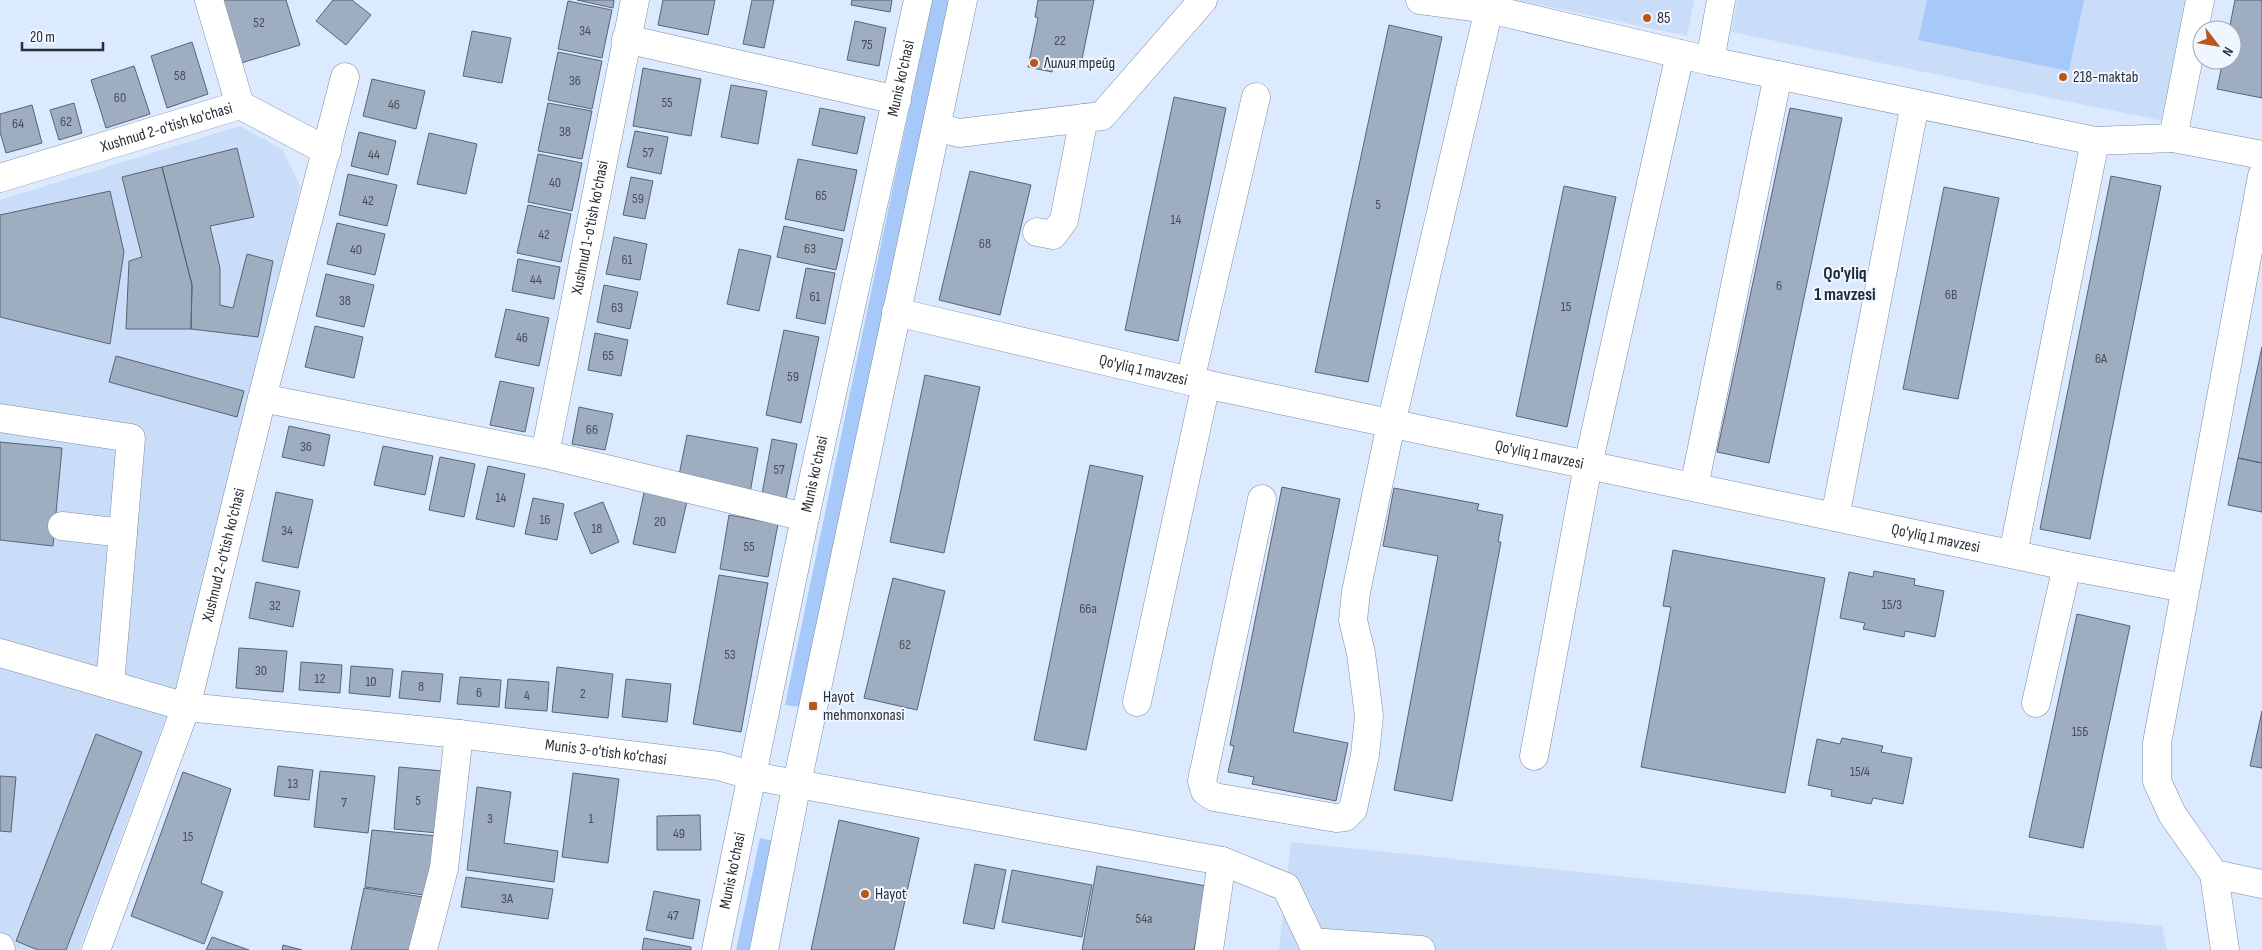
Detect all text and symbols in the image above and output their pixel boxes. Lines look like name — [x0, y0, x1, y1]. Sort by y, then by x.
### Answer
place label: 85 — [1657, 9, 1670, 28]
marker: 85 — [1641, 12, 1653, 24]
house number: 52 — [253, 14, 265, 31]
scale bar — [22, 20, 104, 52]
north arrow — [2192, 20, 2242, 70]
house number: 34 — [579, 22, 591, 39]
text: 20 m — [30, 28, 55, 47]
house number: 22 — [1054, 32, 1066, 49]
house number: 75 — [861, 36, 873, 53]
street label: Munis ko'chasi — [883, 38, 918, 118]
text: N — [2219, 44, 2237, 59]
place label: Лилия трейд — [1043, 54, 1115, 73]
marker: Лилия трейд — [1028, 57, 1040, 69]
house number: 58 — [174, 67, 186, 84]
place label: 218-maktab — [2073, 68, 2138, 87]
marker: 218-maktab — [2057, 71, 2069, 83]
house number: 36 — [569, 72, 581, 89]
house number: 60 — [114, 89, 126, 106]
house number: 55 — [661, 94, 673, 111]
house number: 46 — [388, 96, 400, 113]
street label: Xushnud 2-o'tish ko'chasi — [97, 98, 235, 157]
house number: 62 — [60, 113, 72, 130]
house number: 64 — [12, 115, 24, 132]
house number: 38 — [559, 123, 571, 140]
house number: 57 — [642, 144, 654, 161]
house number: 44 — [368, 146, 380, 163]
street label: Xushnud 1-o'tish ko'chasi — [567, 159, 612, 297]
house number: 40 — [549, 174, 561, 191]
house number: 65 — [815, 187, 827, 204]
house number: 59 — [632, 190, 644, 207]
house number: 42 — [362, 192, 374, 209]
house number: 5 — [1375, 196, 1381, 213]
house number: 14 — [1171, 211, 1182, 228]
house number: 42 — [538, 226, 550, 243]
house number: 68 — [979, 235, 991, 252]
house number: 63 — [804, 240, 816, 257]
house number: 40 — [350, 241, 362, 258]
house number: 61 — [621, 251, 633, 268]
district label: Qo'yliq 1 mavzesi — [1814, 263, 1876, 305]
house number: 44 — [530, 271, 542, 288]
house number: 6 — [1776, 277, 1782, 294]
house number: 6В — [1945, 286, 1957, 303]
house number: 61 — [809, 288, 821, 305]
house number: 38 — [339, 292, 351, 309]
house number: 15 — [1561, 298, 1572, 315]
house number: 63 — [611, 299, 623, 316]
house number: 46 — [516, 329, 528, 346]
house number: 65 — [602, 347, 614, 364]
street label: Qo'yliq 1 mavzesi — [1097, 350, 1189, 390]
house number: 6A — [2095, 350, 2108, 367]
house number: 59 — [787, 368, 799, 385]
house number: 66 — [586, 421, 598, 438]
street label: Munis ko'chasi — [797, 434, 832, 514]
street label: Qo'yliq 1 mavzesi — [1493, 436, 1585, 473]
house number: 36 — [300, 438, 312, 455]
house number: 57 — [773, 461, 785, 478]
street label: Xushnud 2-o'tish ko'chasi — [198, 486, 249, 624]
house number: 14 — [496, 489, 507, 506]
house number: 16 — [539, 511, 551, 528]
house number: 20 — [654, 513, 666, 530]
house number: 18 — [591, 520, 603, 537]
street label: Qo'yliq 1 mavzesi — [1890, 520, 1982, 557]
house number: 34 — [281, 522, 293, 539]
house number: 55 — [743, 538, 755, 555]
house number: 15/3 — [1882, 596, 1902, 613]
house number: 32 — [269, 597, 281, 614]
house number: 66a — [1079, 600, 1097, 617]
house number: 62 — [899, 636, 911, 653]
house number: 53 — [724, 646, 736, 663]
house number: 30 — [255, 662, 267, 679]
house number: 12 — [315, 670, 326, 687]
house number: 10 — [365, 673, 377, 690]
house number: 8 — [418, 678, 424, 695]
house number: 6 — [476, 684, 482, 701]
house number: 2 — [580, 685, 586, 702]
house number: 4 — [524, 687, 530, 704]
place label: Hayot mehmonxonasi — [823, 688, 904, 725]
marker: Hayot mehmonxonasi — [807, 700, 819, 712]
house number: 15Б — [2072, 723, 2088, 740]
street label: Munis 3-o'tish ko'chasi — [544, 735, 668, 769]
house number: 15/4 — [1850, 763, 1870, 780]
house number: 13 — [288, 775, 299, 792]
house number: 5 — [415, 792, 421, 809]
house number: 7 — [341, 794, 347, 811]
house number: 3 — [487, 810, 493, 827]
house number: 1 — [589, 810, 594, 827]
house number: 49 — [673, 825, 685, 842]
house number: 15 — [183, 828, 194, 845]
street label: Munis ko'chasi — [715, 831, 749, 911]
place label: Hayot — [875, 885, 907, 904]
marker: Hayot — [859, 888, 871, 900]
house number: 3A — [501, 890, 514, 907]
house number: 47 — [667, 907, 679, 924]
house number: 54a — [1136, 910, 1152, 927]

